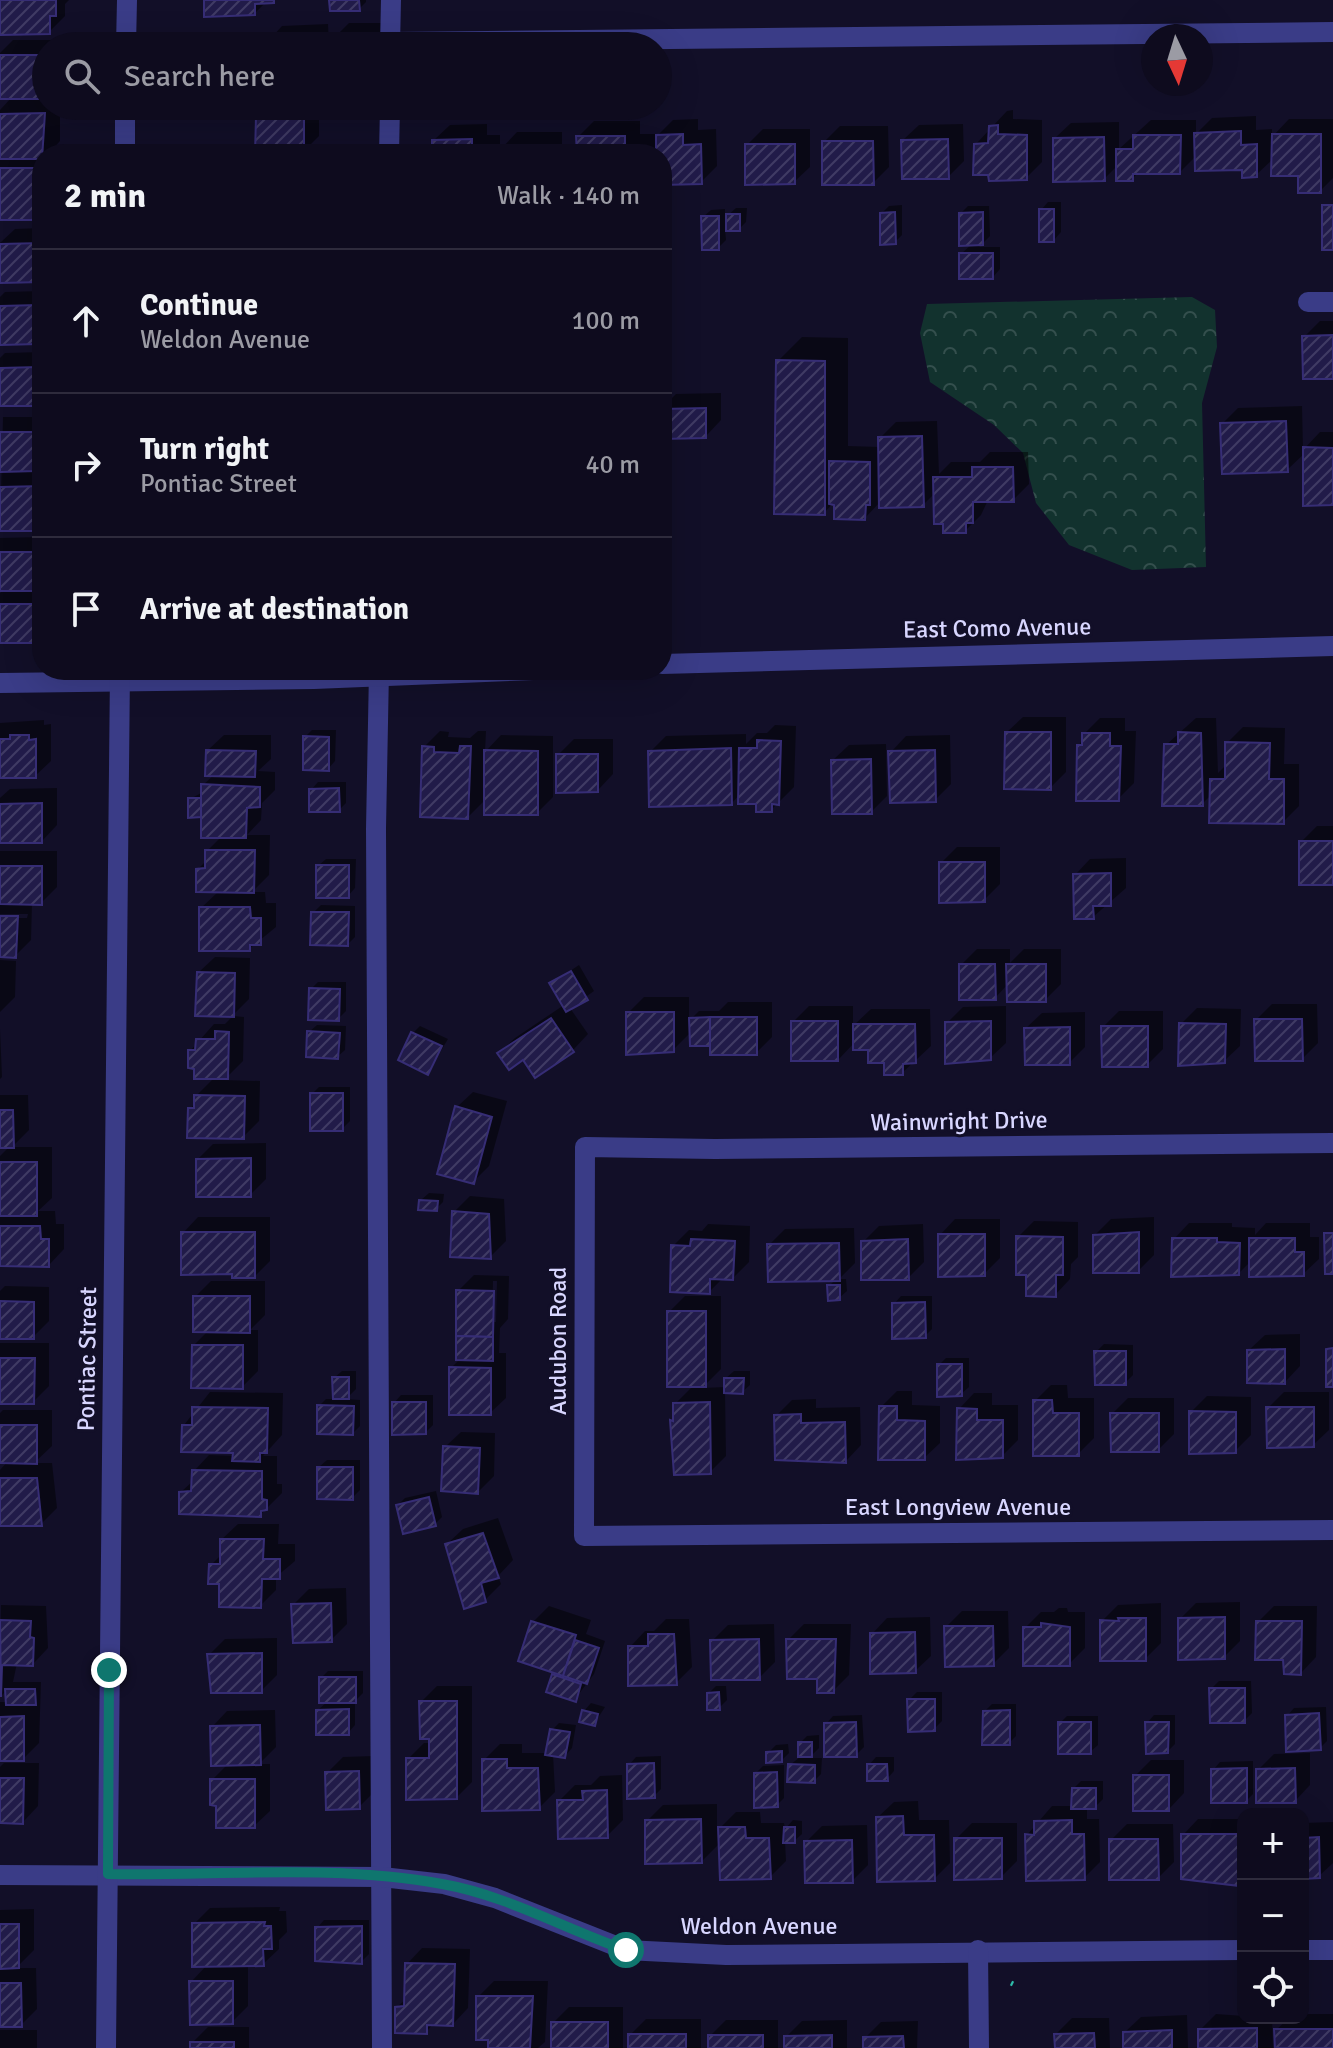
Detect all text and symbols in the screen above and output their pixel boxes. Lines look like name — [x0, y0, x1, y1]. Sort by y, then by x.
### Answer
north arrow — [1141, 24, 1213, 96]
search box — [32, 32, 672, 120]
icon: search — [60, 54, 104, 98]
text: Search here — [124, 58, 275, 95]
text: 2 min — [64, 175, 146, 217]
text: Walk · 140 m — [497, 180, 640, 212]
text: Continue — [140, 287, 258, 324]
icon: ahead — [64, 299, 108, 343]
text: 100 m — [571, 305, 640, 337]
text: Weldon Avenue — [140, 324, 310, 356]
text: Turn right — [140, 431, 269, 468]
icon: right — [64, 443, 108, 487]
text: 40 m — [585, 449, 640, 481]
text: Pontiac Street — [140, 468, 297, 500]
icon: arrive — [64, 587, 108, 631]
text: Arrive at destination — [140, 591, 409, 628]
street label: East Como Avenue — [902, 611, 1092, 645]
street label: Wainwright Drive — [870, 1104, 1048, 1138]
street label: Audubon Road — [543, 1267, 573, 1415]
street label: Pontiac Street — [71, 1286, 103, 1432]
street label: East Longview Avenue — [845, 1492, 1071, 1522]
route end — [91, 1652, 127, 1688]
map controls — [1237, 1808, 1309, 2024]
button: + — [1237, 1808, 1309, 1880]
button: − — [1237, 1880, 1309, 1952]
street label: Weldon Avenue — [680, 1911, 838, 1941]
route start — [608, 1932, 644, 1968]
button: locate — [1237, 1952, 1309, 2024]

